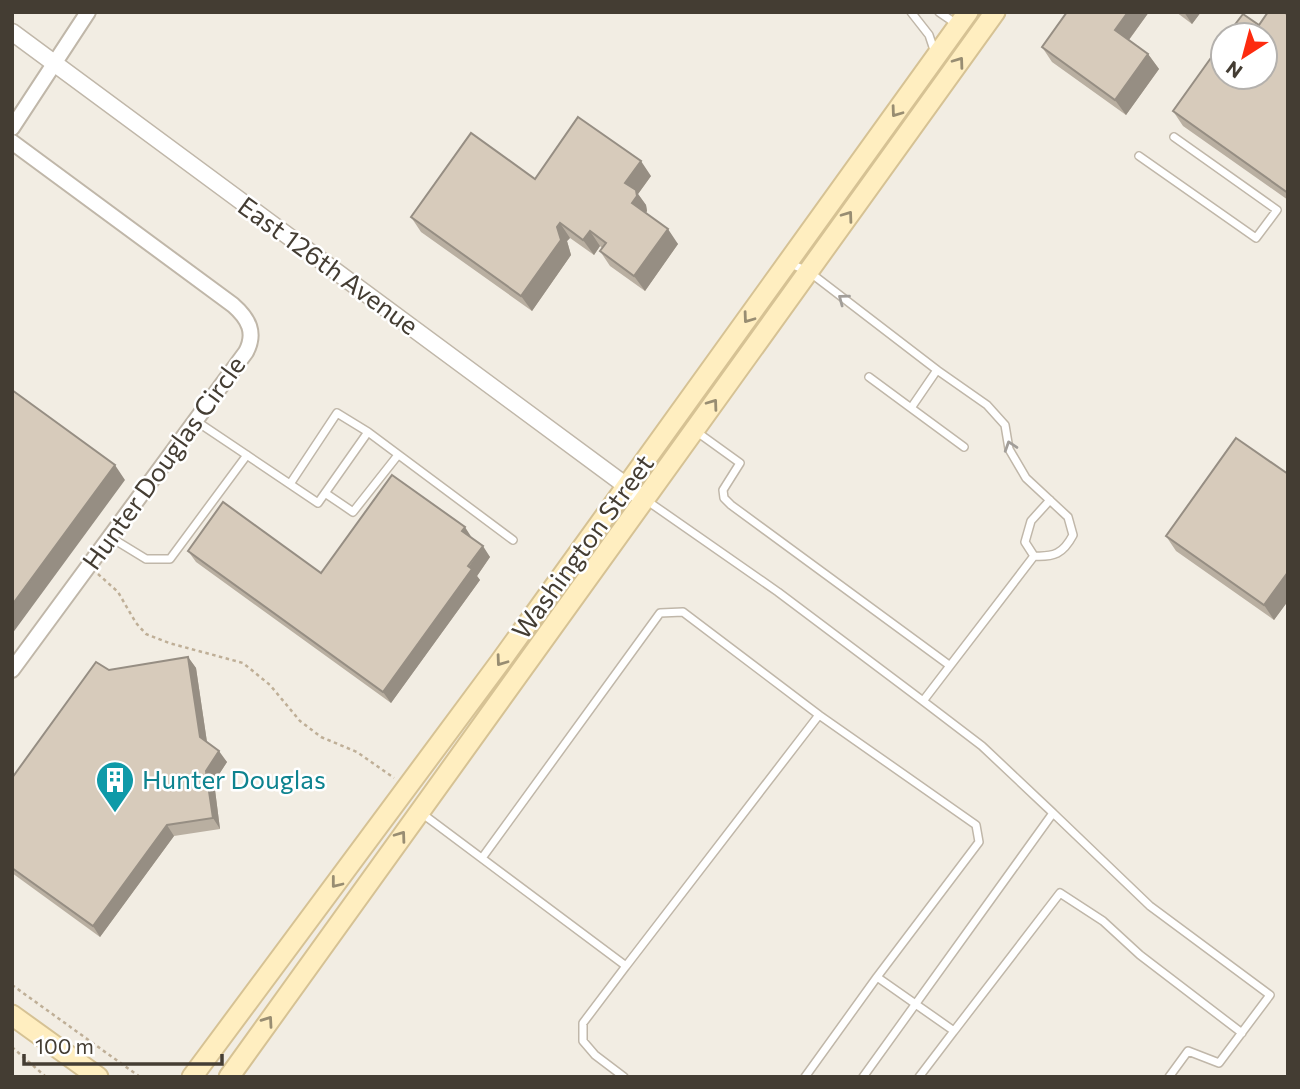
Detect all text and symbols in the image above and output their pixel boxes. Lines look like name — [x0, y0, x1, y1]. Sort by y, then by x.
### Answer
north arrow — [1209, 21, 1279, 91]
one-way arrow — [951, 57, 963, 70]
text: N — [1221, 57, 1246, 84]
one-way arrow — [892, 104, 904, 117]
street label: East 126th Avenue — [233, 189, 425, 340]
one-way arrow — [839, 211, 852, 224]
one-way arrow — [839, 294, 851, 307]
one-way arrow — [744, 310, 756, 323]
street label: Hunter Douglas Circle — [75, 349, 251, 575]
one-way arrow — [705, 399, 717, 412]
one-way arrow — [1004, 441, 1019, 453]
street label: Washington Street — [504, 448, 659, 644]
one-way arrow — [496, 654, 509, 666]
building icon: Hunter Douglas — [94, 759, 136, 814]
place label: Hunter Douglas — [142, 763, 326, 794]
one-way arrow — [393, 832, 406, 844]
one-way arrow — [331, 876, 344, 888]
one-way arrow — [260, 1016, 273, 1029]
scale bar — [24, 1023, 222, 1066]
text: 100 m — [35, 1033, 94, 1058]

